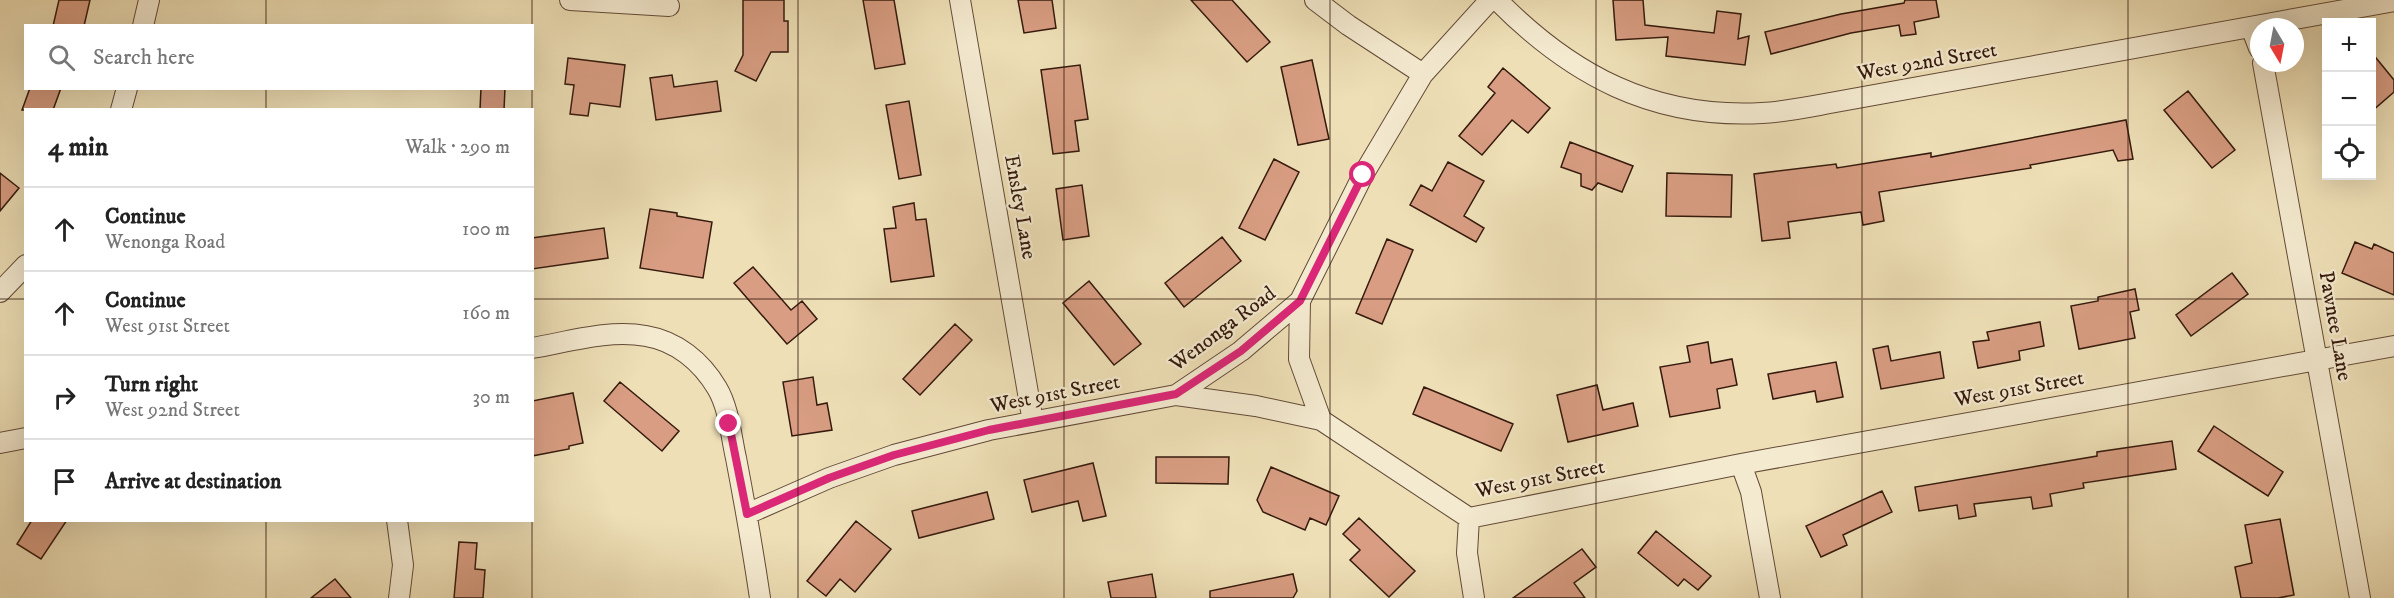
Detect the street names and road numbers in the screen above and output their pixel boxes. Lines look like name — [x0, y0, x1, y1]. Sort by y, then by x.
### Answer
street label: West 92nd Street — [1854, 37, 1999, 87]
street label: Ensley Lane — [998, 153, 1042, 262]
street label: Pawnee Lane — [2313, 269, 2357, 383]
street label: Wenonga Road — [1164, 280, 1282, 378]
street label: West 91st Street — [1951, 365, 2086, 413]
street label: West 91st Street — [987, 369, 1122, 419]
street label: West 91st Street — [1472, 454, 1607, 504]

